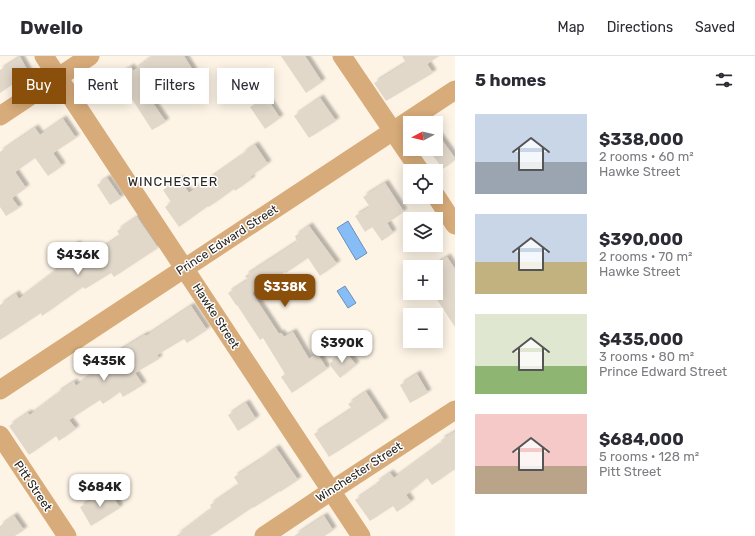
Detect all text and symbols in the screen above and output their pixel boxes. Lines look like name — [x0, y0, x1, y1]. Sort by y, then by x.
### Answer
text: Dwello — [20, 16, 83, 39]
text: Map — [558, 19, 585, 36]
text: Directions — [607, 19, 673, 36]
text: Saved — [695, 19, 735, 36]
chip: Buy — [12, 68, 66, 104]
chip: Rent — [74, 68, 132, 104]
chip: Filters — [140, 68, 209, 104]
chip: New — [217, 68, 274, 104]
icon: filters — [713, 69, 735, 91]
text: 5 homes — [475, 70, 546, 90]
north arrow — [403, 116, 443, 156]
map controls — [403, 116, 443, 348]
text: $338,000 — [599, 129, 683, 149]
icon: home — [507, 130, 555, 178]
text: 2 rooms · 60 m² — [599, 149, 694, 164]
button: locate — [403, 164, 443, 204]
text: Hawke Street — [599, 164, 680, 179]
district label: WINCHESTER — [128, 174, 218, 189]
street label: Prince Edward Street — [174, 202, 281, 278]
button: layers — [403, 212, 443, 252]
text: $390,000 — [599, 229, 683, 249]
icon: home — [507, 230, 555, 278]
pin: $436K — [50, 242, 106, 276]
text: $436K — [56, 247, 100, 262]
text: 2 rooms · 70 m² — [599, 249, 693, 264]
button: + — [403, 260, 443, 300]
text: Hawke Street — [599, 264, 680, 279]
pin: $338K — [257, 274, 313, 308]
text: $338K — [263, 279, 307, 294]
street label: Hawke Street — [190, 281, 242, 352]
button: − — [403, 308, 443, 348]
text: $435,000 — [599, 329, 683, 349]
pin: $390K — [314, 330, 370, 364]
icon: home — [507, 330, 555, 378]
text: $390K — [320, 335, 364, 350]
pin: $435K — [76, 348, 132, 382]
text: 3 rooms · 80 m² — [599, 349, 694, 364]
text: $435K — [82, 353, 126, 368]
text: Prince Edward Street — [599, 364, 727, 379]
text: $684,000 — [599, 429, 684, 449]
icon: home — [507, 430, 555, 478]
street label: Winchester Street — [313, 439, 405, 505]
text: 5 rooms · 128 m² — [599, 449, 699, 464]
street label: Pitt Street — [11, 458, 55, 514]
text: Pitt Street — [599, 464, 661, 479]
pin: $684K — [72, 474, 128, 508]
text: $684K — [78, 479, 122, 494]

